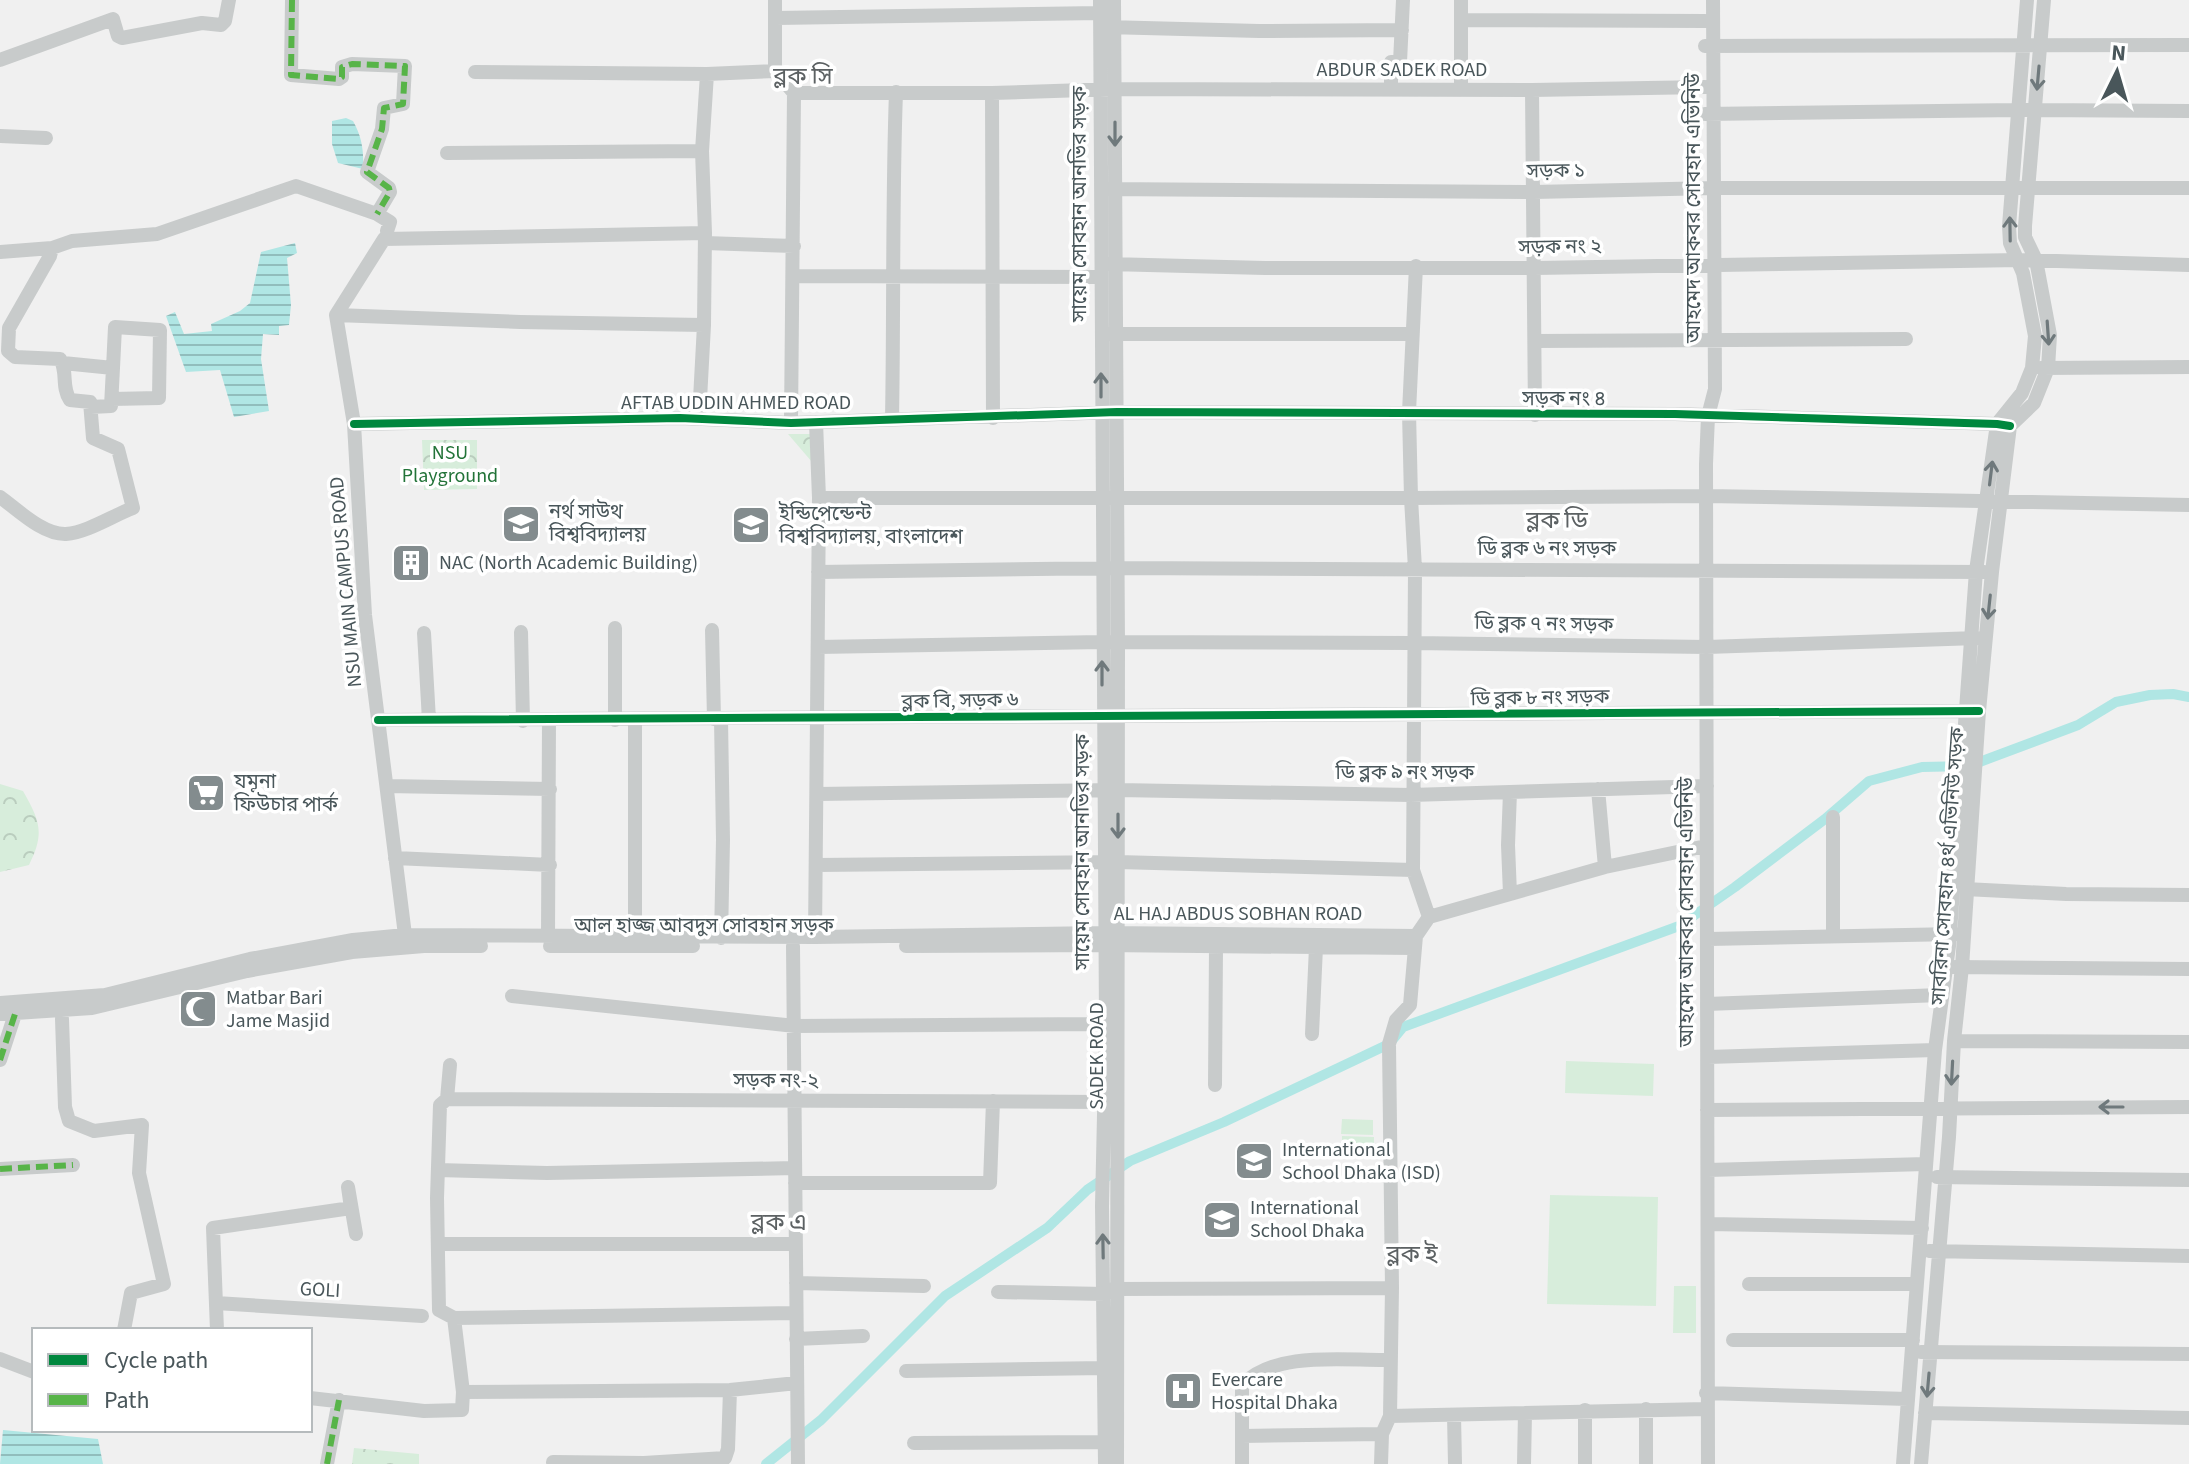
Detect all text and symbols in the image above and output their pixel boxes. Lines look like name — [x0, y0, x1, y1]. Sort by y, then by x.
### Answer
north arrow — [2077, 32, 2157, 112]
text: N — [2110, 36, 2127, 70]
street label: ABDUR SADEK ROAD — [1317, 56, 1487, 84]
district label: ব্লক সি — [772, 59, 834, 94]
one-way arrow — [2030, 64, 2045, 91]
street label: আহমেদ আকবর সোবহান এভিনিউ — [1680, 72, 1708, 344]
street label: সায়েম সোবহান আনভির সড়ক — [1066, 85, 1094, 323]
one-way arrow — [1107, 120, 1123, 147]
street label: সড়ক ১ — [1525, 156, 1586, 186]
one-way arrow — [2002, 216, 2018, 243]
street label: সড়ক নং ২ — [1517, 232, 1602, 262]
one-way arrow — [2041, 319, 2056, 346]
one-way arrow — [1093, 372, 1109, 399]
street label: সড়ক নং ৪ — [1521, 385, 1606, 413]
street label: AFTAB UDDIN AHMED ROAD — [621, 389, 851, 417]
park label: NSU Playground — [402, 439, 498, 490]
one-way arrow — [1983, 461, 1998, 487]
street label: NSU MAIN CAMPUS ROAD — [323, 476, 369, 688]
place label: নর্থ সাউথ বিশ্ববিদ্যালয় — [548, 498, 646, 549]
place label: ইন্ডিপেন্ডেন্ট বিশ্ববিদ্যালয়, বাংলাদেশ — [778, 500, 963, 551]
school or university icon: নর্থ সাউথ বিশ্ববিদ্যালয় — [500, 503, 542, 545]
district label: ব্লক ডি — [1525, 503, 1589, 538]
school or university icon: ইন্ডিপেন্ডেন্ট বিশ্ববিদ্যালয়, বাংলাদেশ — [730, 504, 772, 546]
street label: ডি ব্লক ৬ নং সড়ক — [1477, 535, 1617, 563]
building icon: NAC (North Academic Building) — [390, 542, 432, 584]
place label: NAC (North Academic Building) — [439, 549, 698, 577]
one-way arrow — [1981, 593, 1996, 620]
street label: ডি ব্লক ৭ নং সড়ক — [1473, 609, 1615, 639]
one-way arrow — [1094, 660, 1110, 687]
street label: ডি ব্লক ৮ নং সড়ক — [1469, 683, 1611, 713]
street label: ব্লক বি, সড়ক ৬ — [900, 686, 1019, 716]
street label: সাবরিনা সোবহান ৪র্থ এভিনিউ সড়ক — [1924, 725, 1972, 1007]
street label: সায়েম সোবহান আনভির সড়ক — [1069, 733, 1097, 971]
street label: ডি ব্লক ৯ নং সড়ক — [1335, 759, 1475, 787]
place label: যমুনা ফিউচার পার্ক — [233, 768, 339, 819]
supermarket icon: যমুনা ফিউচার পার্ক — [185, 772, 227, 814]
street label: আহমেদ আকবর সোবহান এভিনিউ — [1673, 776, 1701, 1048]
one-way arrow — [1110, 812, 1126, 839]
street label: AL HAJ ABDUS SOBHAN ROAD — [1114, 900, 1362, 928]
street label: আল হাজ্জ আবদুস সোবহান সড়ক — [573, 912, 835, 940]
place label: Matbar Bari Jame Masjid — [226, 984, 330, 1035]
mosque icon: Matbar Bari Jame Masjid — [177, 988, 219, 1030]
street label: SADEK ROAD — [1083, 1002, 1111, 1110]
one-way arrow — [1944, 1059, 1959, 1086]
street label: সড়ক নং-২ — [732, 1067, 819, 1095]
one-way arrow — [2098, 1099, 2125, 1115]
place label: International School Dhaka (ISD) — [1282, 1136, 1441, 1187]
school or university icon: International School Dhaka (ISD) — [1233, 1140, 1275, 1182]
place label: International School Dhaka — [1250, 1194, 1365, 1245]
school or university icon: International School Dhaka — [1201, 1199, 1243, 1241]
district label: ব্লক এ — [750, 1205, 807, 1240]
one-way arrow — [1095, 1233, 1110, 1260]
district label: ব্লক ই — [1385, 1237, 1439, 1272]
street label: GOLI — [299, 1275, 341, 1305]
legend — [32, 1328, 312, 1432]
text: Cycle path — [104, 1343, 208, 1378]
place label: Evercare Hospital Dhaka — [1211, 1366, 1338, 1417]
hospital icon: Evercare Hospital Dhaka — [1162, 1370, 1204, 1412]
one-way arrow — [1920, 1371, 1935, 1398]
text: Path — [104, 1383, 150, 1418]

